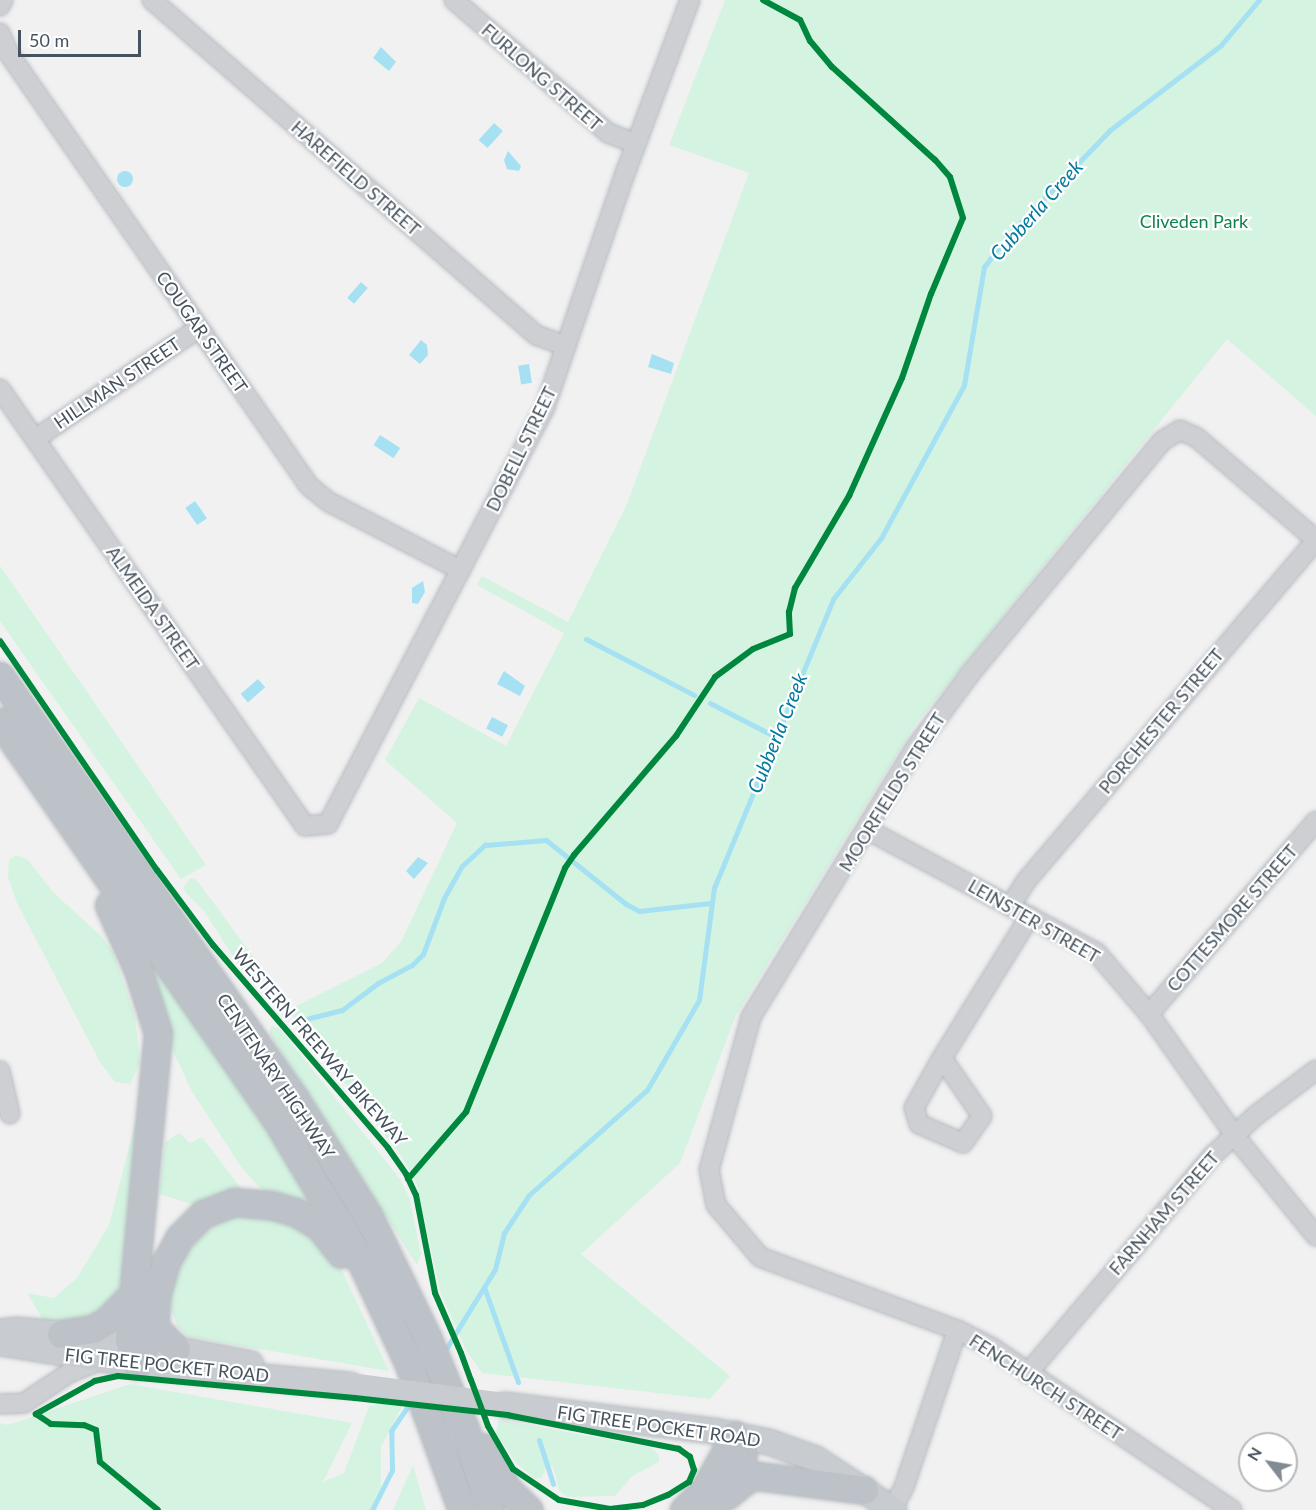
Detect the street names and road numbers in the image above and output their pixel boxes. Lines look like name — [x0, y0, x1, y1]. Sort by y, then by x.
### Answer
street label: FURLONG STREET — [477, 19, 607, 135]
street label: HAREFIELD STREET — [287, 116, 425, 240]
street label: COUGAR STREET — [152, 267, 252, 397]
street label: HILLMAN STREET — [50, 333, 184, 433]
street label: DOBELL STREET — [481, 383, 561, 515]
street label: ALMEIDA STREET — [102, 542, 204, 674]
street label: PORCHESTER STREET — [1094, 644, 1228, 798]
street label: MOORFIELDS STREET — [834, 709, 950, 875]
street label: COTTESMORE STREET — [1162, 840, 1302, 996]
street label: LEINSTER STREET — [964, 875, 1104, 967]
street label: WESTERN FREEWAY BIKEWAY — [228, 944, 412, 1150]
street label: CENTENARY HIGHWAY — [212, 989, 340, 1163]
street label: FARNHAM STREET — [1104, 1147, 1224, 1279]
street label: FENCHURCH STREET — [966, 1329, 1126, 1445]
street label: FIG TREE POCKET ROAD — [63, 1343, 271, 1387]
street label: FIG TREE POCKET ROAD — [555, 1401, 763, 1451]

